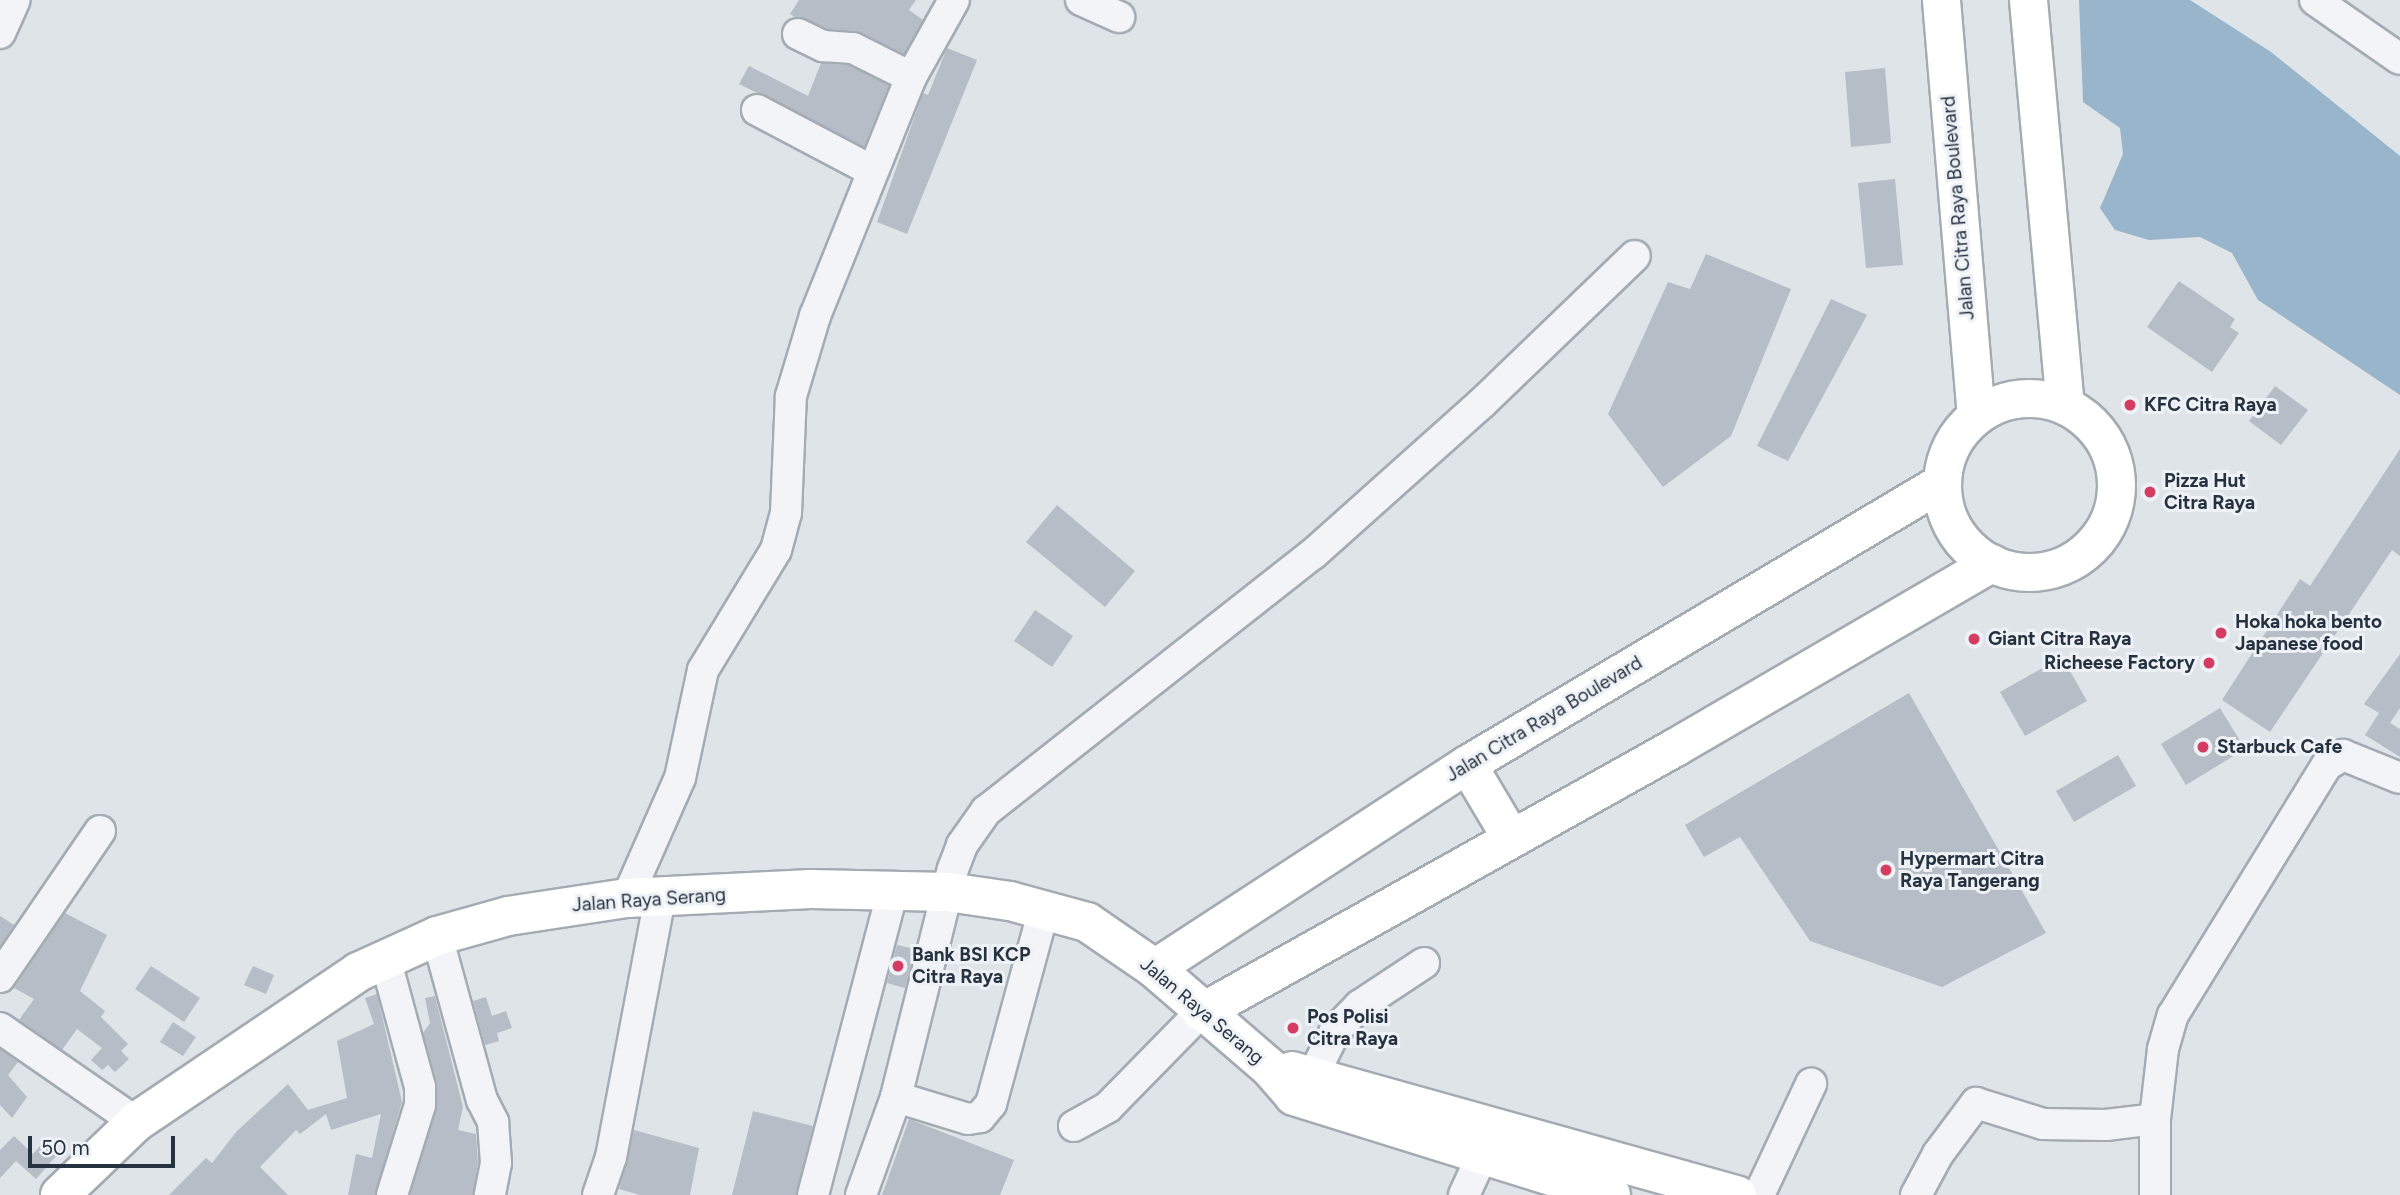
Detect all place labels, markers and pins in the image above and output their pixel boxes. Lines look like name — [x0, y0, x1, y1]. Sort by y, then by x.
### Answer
place label: KFC Citra Raya — [2144, 394, 2277, 416]
marker: KFC Citra Raya — [2122, 397, 2138, 413]
place label: Pizza Hut Citra Raya — [2164, 470, 2255, 514]
marker: Pizza Hut Citra Raya — [2142, 484, 2158, 500]
place label: Hoka hoka bento Japanese food — [2235, 611, 2382, 655]
marker: Hoka hoka bento Japanese food — [2213, 625, 2229, 641]
place label: Giant Citra Raya — [1988, 628, 2131, 650]
marker: Giant Citra Raya — [1966, 631, 1982, 647]
place label: Richeese Factory — [2044, 652, 2195, 674]
marker: Richeese Factory — [2201, 655, 2217, 671]
place label: Starbuck Cafe — [2217, 736, 2342, 758]
marker: Starbuck Cafe — [2195, 739, 2211, 755]
place label: Hypermart Citra Raya Tangerang — [1900, 848, 2044, 892]
marker: Hypermart Citra Raya Tangerang — [1878, 862, 1894, 878]
place label: Bank BSI KCP Citra Raya — [912, 944, 1030, 988]
marker: Bank BSI KCP Citra Raya — [890, 958, 906, 974]
place label: Pos Polisi Citra Raya — [1307, 1006, 1398, 1050]
marker: Pos Polisi Citra Raya — [1285, 1020, 1301, 1036]

